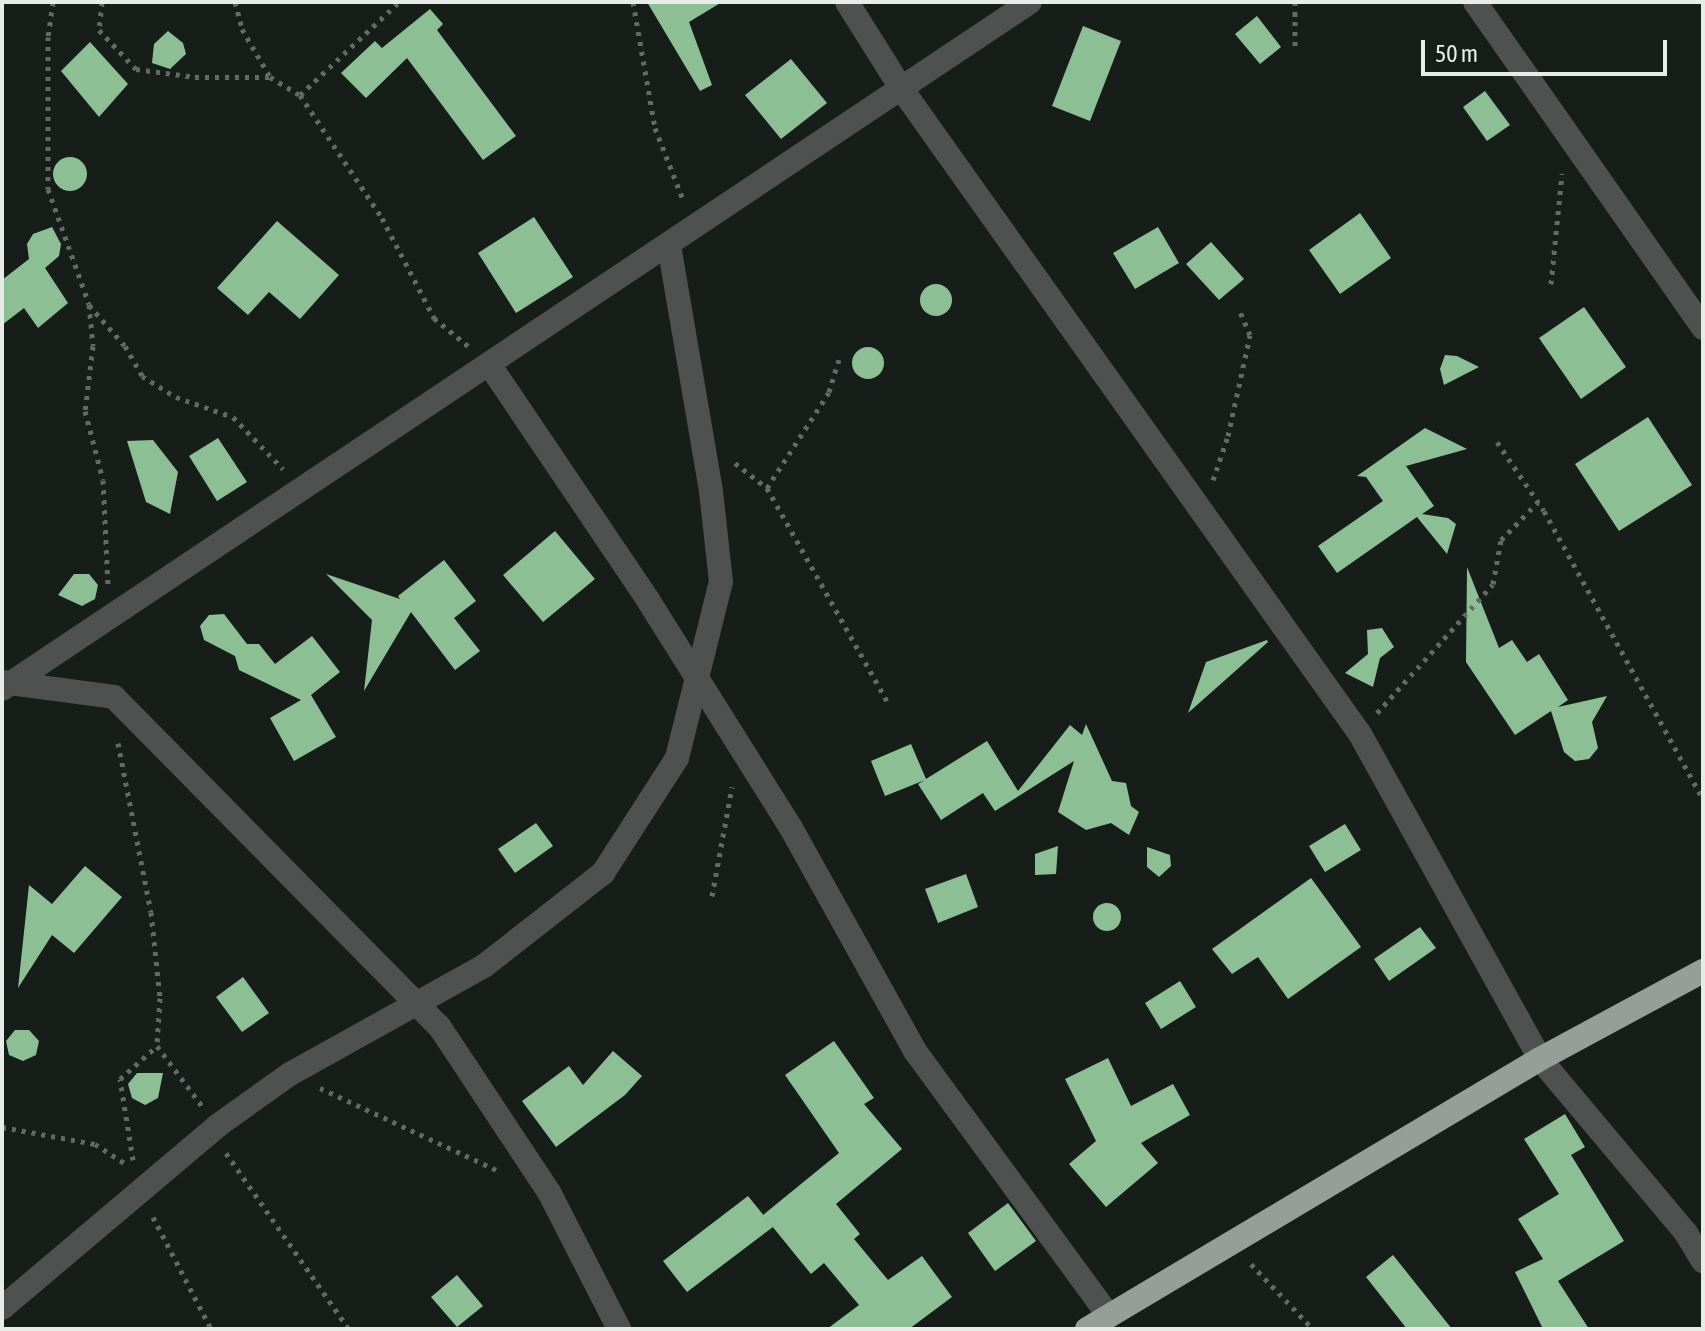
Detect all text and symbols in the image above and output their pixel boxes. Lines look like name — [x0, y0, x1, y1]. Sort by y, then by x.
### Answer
scale bar — [1425, 24, 1671, 74]
text: 50 m — [1435, 40, 1478, 67]

